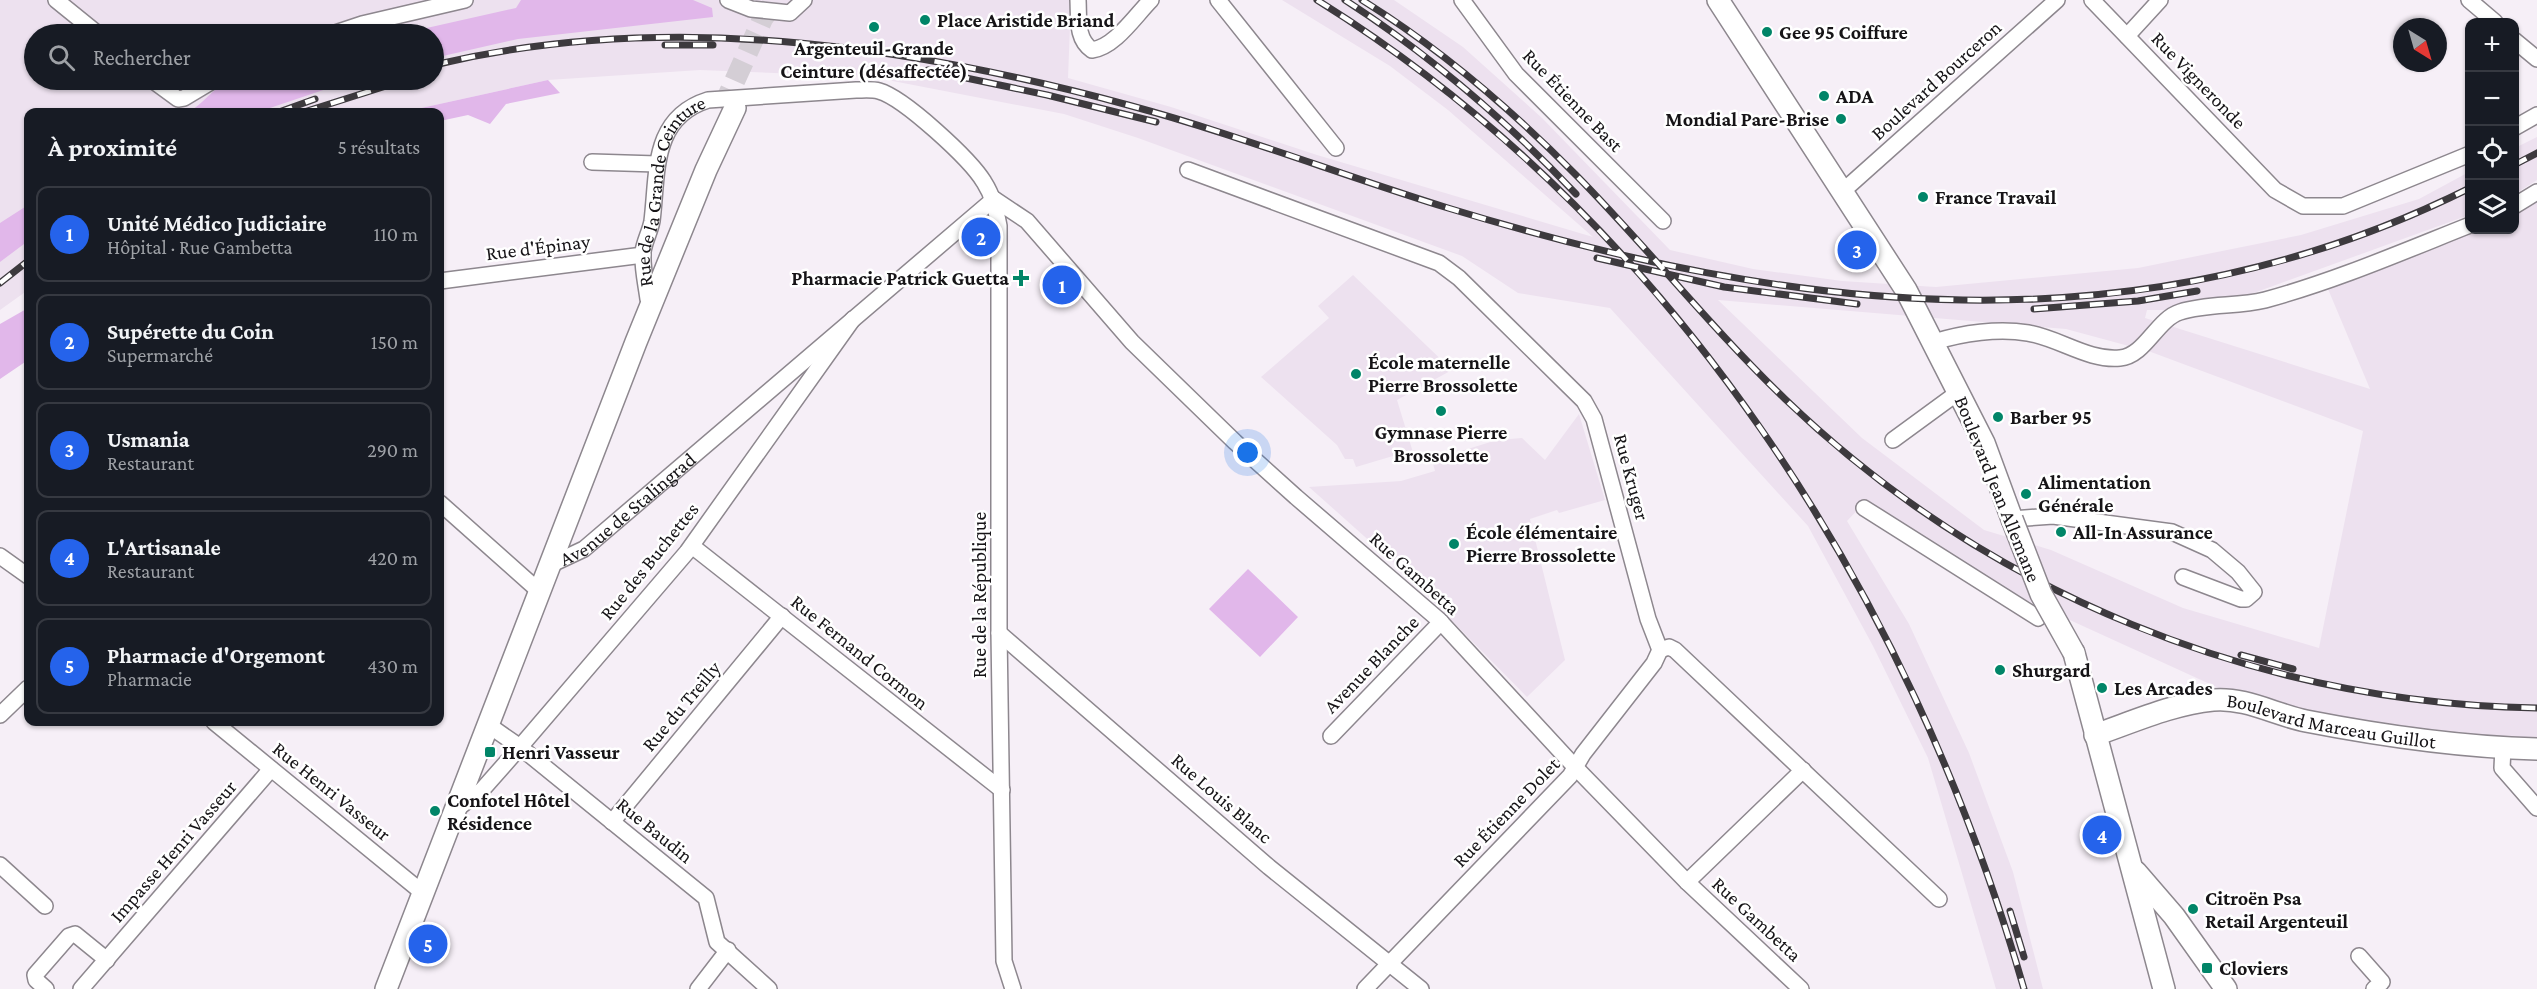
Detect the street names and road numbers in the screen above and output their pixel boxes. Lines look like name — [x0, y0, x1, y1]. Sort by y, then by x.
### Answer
street label: Boulevard Bourceron — [1866, 16, 2006, 144]
street label: Rue Vigneronde — [2147, 27, 2251, 134]
street label: Rue Étienne Bast — [1519, 44, 1628, 156]
street label: Rue de la Grande Ceinture — [632, 91, 709, 288]
street label: Rue d'Épinay — [485, 230, 592, 265]
street label: Boulevard Jean Allemane — [1950, 393, 2046, 586]
street label: Rue Kruger — [1609, 431, 1654, 523]
street label: Avenue de Stalingrad — [556, 448, 700, 570]
street label: Rue des Buchettes — [595, 498, 703, 624]
street label: Rue de la République — [968, 512, 991, 678]
street label: Rue Gambetta — [1365, 527, 1465, 619]
street label: Rue Fernand Cormon — [787, 590, 933, 714]
street label: Avenue Blanche — [1319, 611, 1423, 717]
street label: Rue du Treilly — [637, 656, 726, 756]
street label: Boulevard Marceau Guillot — [2225, 689, 2437, 753]
street label: Rue Henri Vasseur — [269, 737, 395, 845]
street label: Rue Louis Blanc — [1167, 748, 1277, 848]
street label: Rue Étienne Dolet — [1448, 753, 1564, 871]
street label: Impasse Henri Vasseur — [105, 776, 241, 927]
street label: Rue Baudin — [613, 793, 698, 867]
street label: Rue Gambetta — [1708, 872, 1806, 966]

